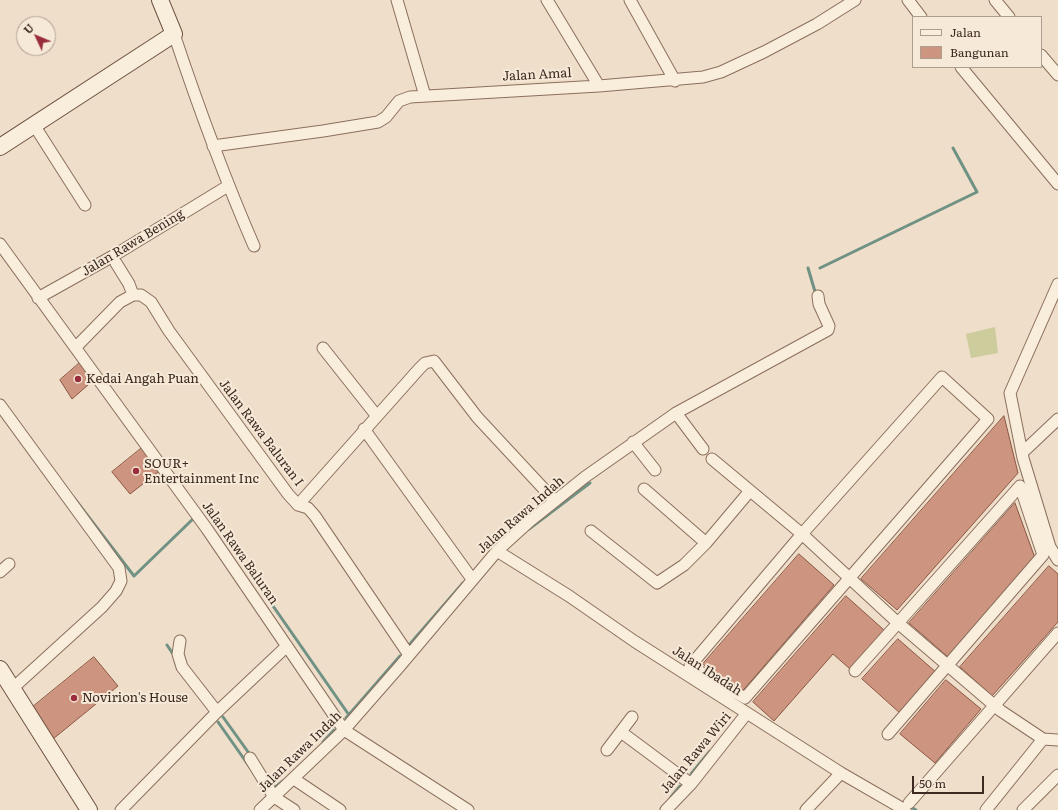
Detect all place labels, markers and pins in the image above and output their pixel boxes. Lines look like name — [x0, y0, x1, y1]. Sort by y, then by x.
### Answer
place label: Kedai Angah Puan — [86, 371, 199, 387]
marker: Kedai Angah Puan — [73, 374, 83, 384]
place label: SOUR+ Entertainment Inc — [144, 456, 259, 487]
marker: SOUR+ Entertainment Inc — [131, 466, 141, 476]
place label: Novirion's House — [82, 690, 188, 706]
marker: Novirion's House — [69, 693, 79, 703]

